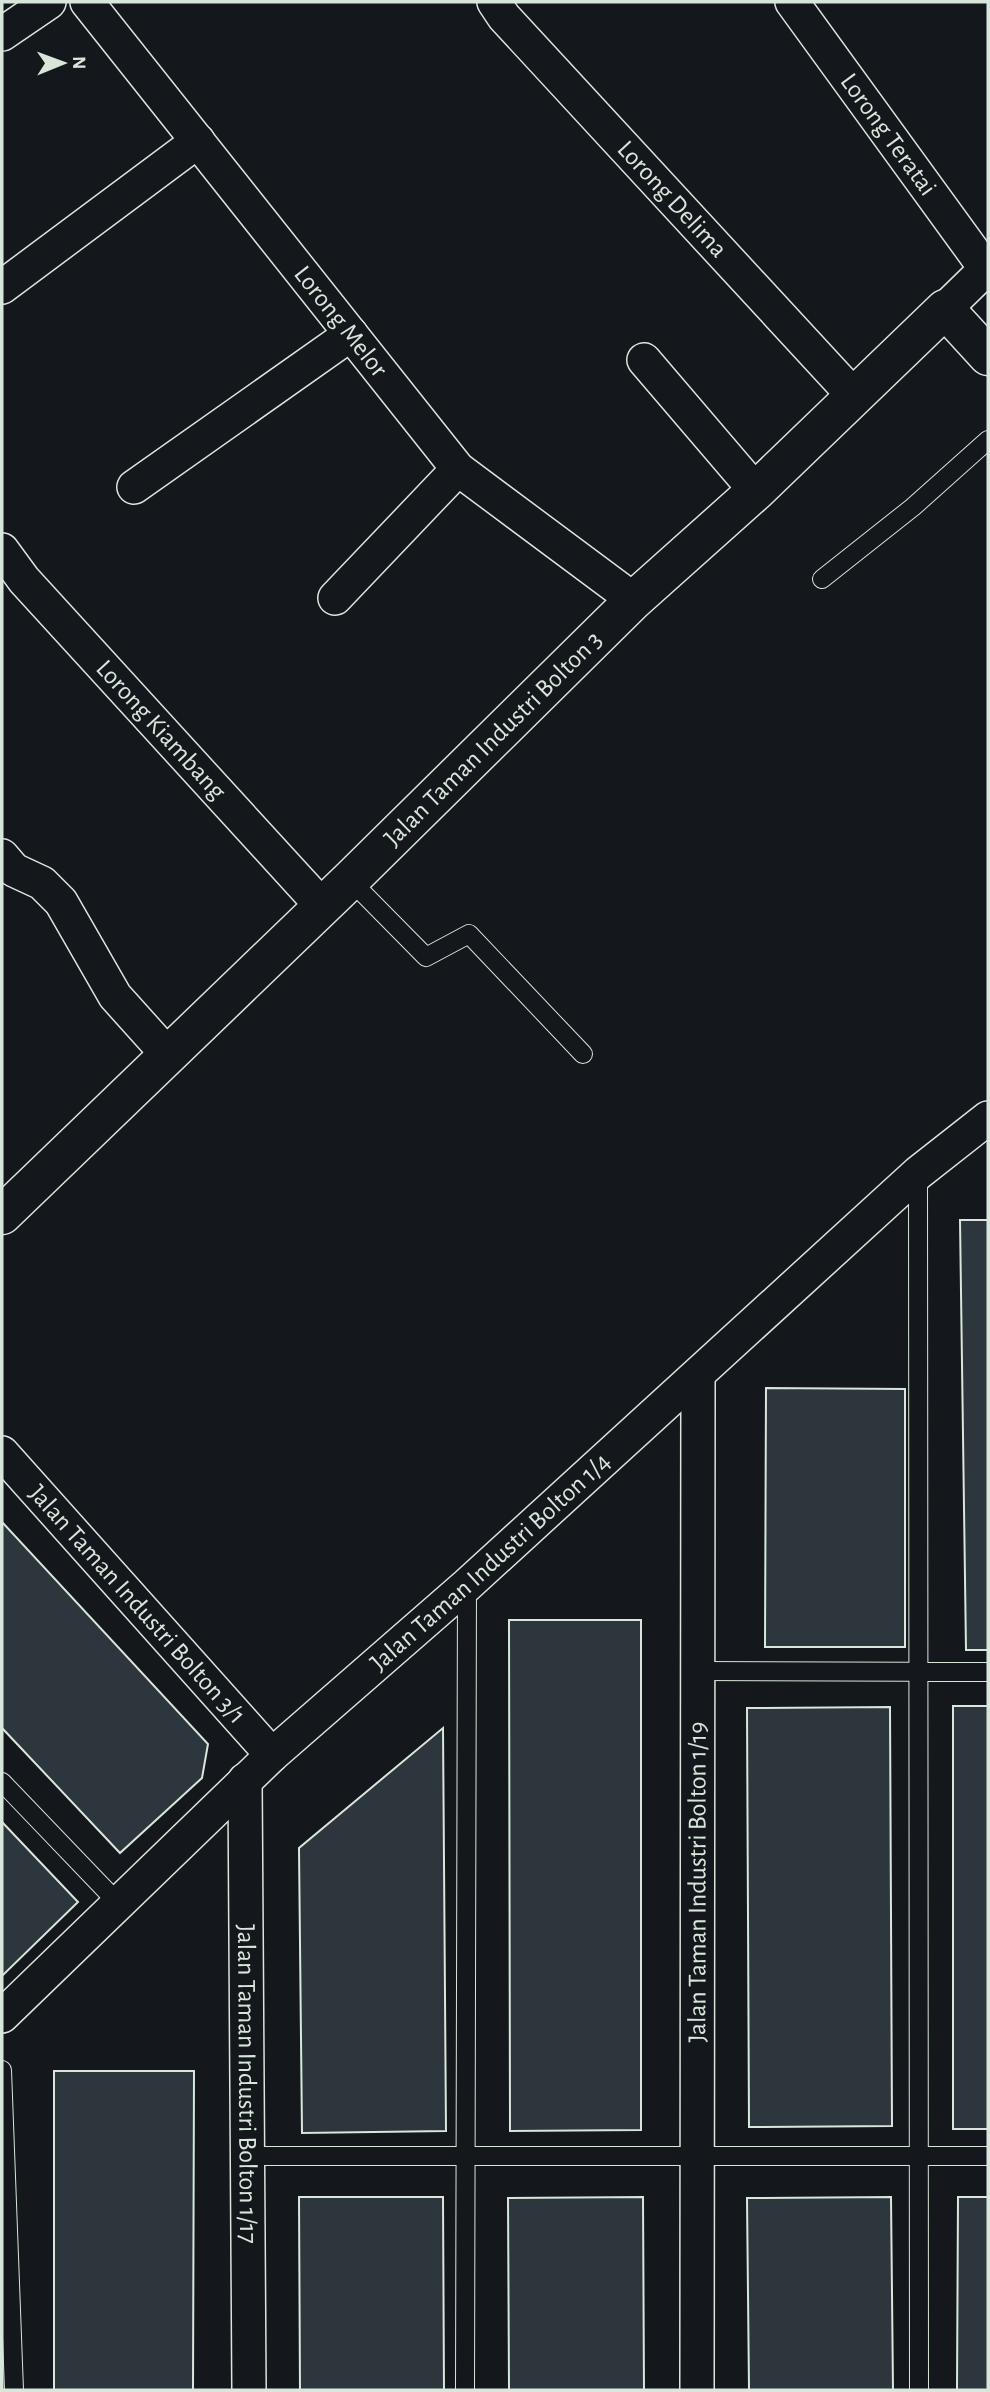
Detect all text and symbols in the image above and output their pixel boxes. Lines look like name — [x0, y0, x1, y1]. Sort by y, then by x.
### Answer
north arrow — [28, 28, 98, 98]
text: N — [69, 56, 88, 70]
street label: Lorong Teratai — [836, 69, 941, 201]
street label: Lorong Delima — [612, 136, 732, 263]
street label: Lorong Melor — [289, 261, 393, 382]
street label: Jalan Taman Industri Bolton 3 — [379, 626, 607, 851]
street label: Lorong Kiambang — [91, 655, 231, 805]
street label: Jalan Taman Industri Bolton 1/4 — [365, 1448, 615, 1676]
street label: Jalan Taman Industri Bolton 3/1 — [24, 1480, 251, 1729]
street label: Jalan Taman Industri Bolton 1/19 — [684, 1721, 711, 2043]
street label: Jalan Taman Industri Bolton 1/17 — [233, 1924, 261, 2244]

